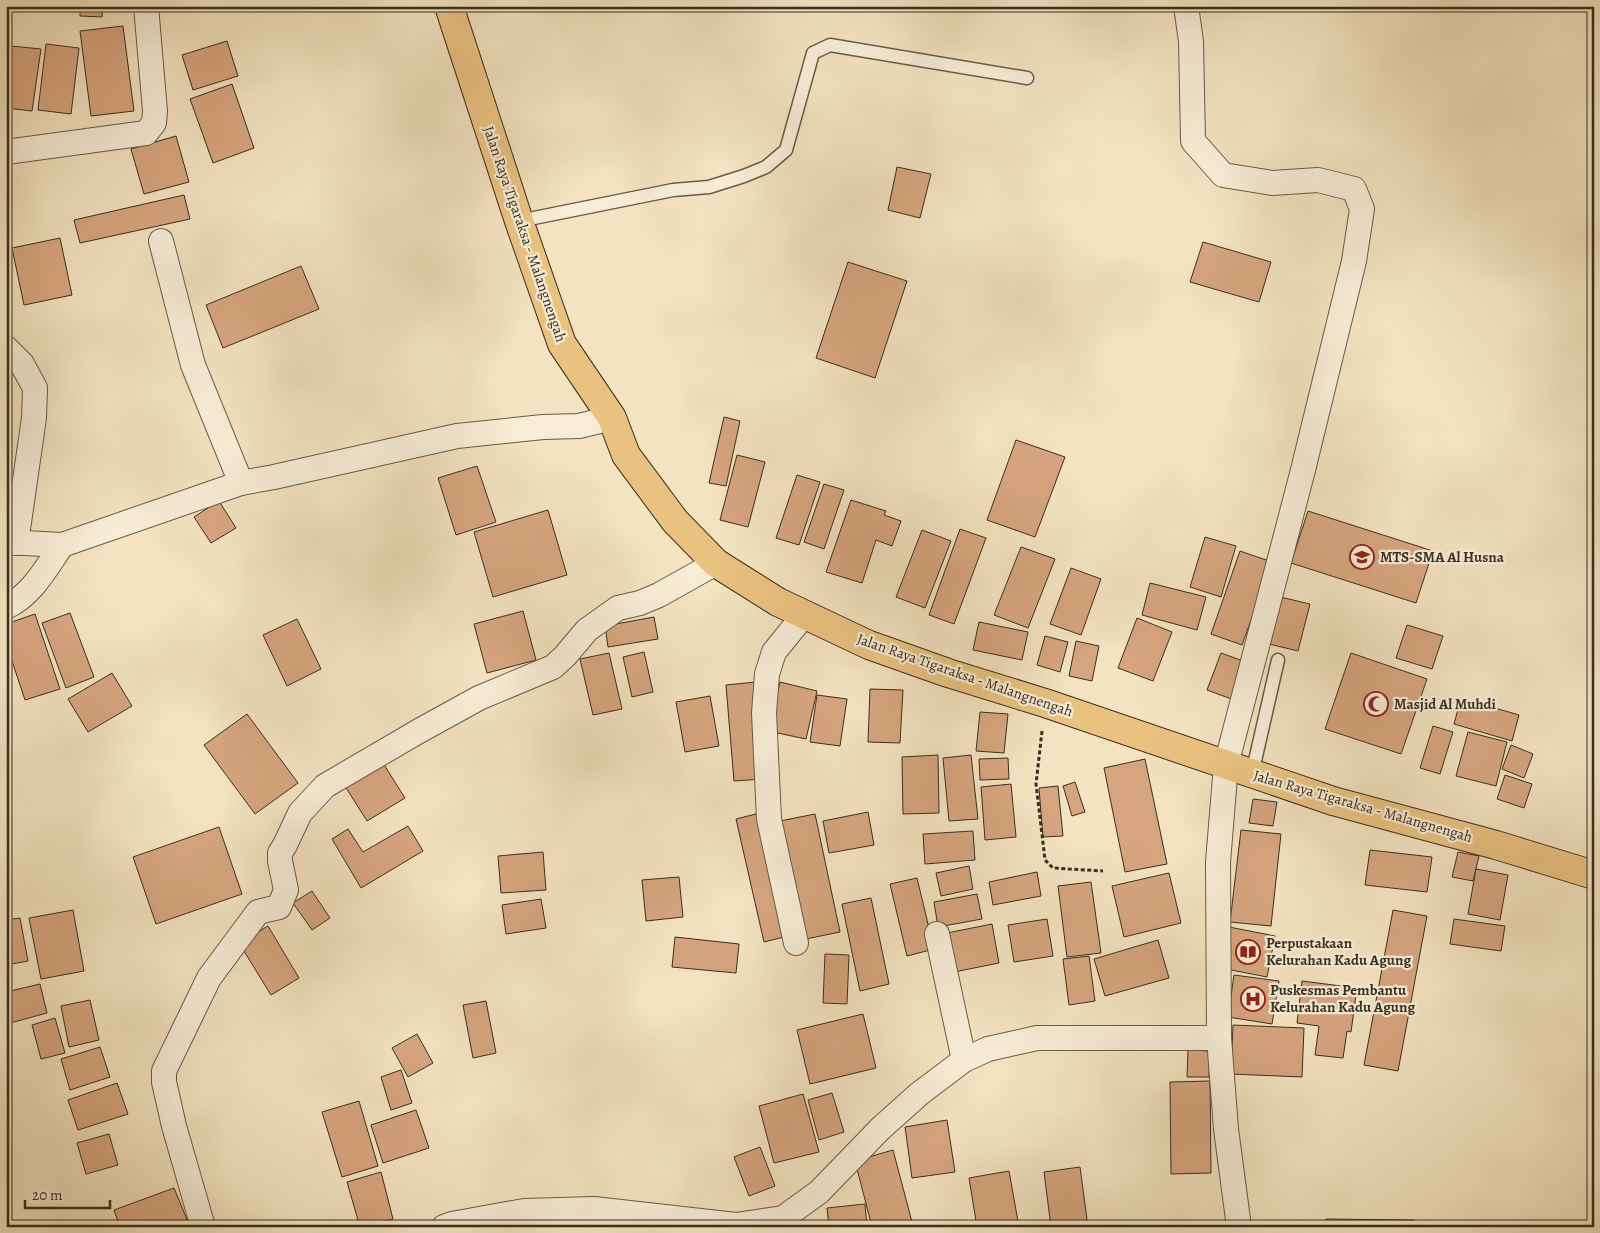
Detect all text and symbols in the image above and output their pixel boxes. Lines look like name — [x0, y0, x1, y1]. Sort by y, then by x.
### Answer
street label: Jalan Raya Tigaraksa - Malangnengah — [479, 123, 571, 345]
school or university icon: MTS-SMA Al Husna — [1349, 544, 1375, 570]
place label: MTS-SMA Al Husna — [1380, 547, 1505, 567]
street label: Jalan Raya Tigaraksa - Malangnengah — [854, 629, 1076, 721]
mosque icon: Masjid Al Muhdi — [1363, 691, 1389, 717]
place label: Masjid Al Muhdi — [1394, 694, 1497, 714]
street label: Jalan Raya Tigaraksa - Malangnengah — [1251, 765, 1475, 847]
place label: Perpustakaan Kelurahan Kadu Agung — [1266, 933, 1411, 970]
library icon: Perpustakaan Kelurahan Kadu Agung — [1235, 939, 1261, 965]
place label: Puskesmas Pembantu Kelurahan Kadu Agung — [1270, 980, 1415, 1017]
hospital icon: Puskesmas Pembantu Kelurahan Kadu Agung — [1240, 986, 1266, 1012]
scale bar — [25, 1178, 110, 1210]
text: 20 m — [32, 1185, 63, 1205]

